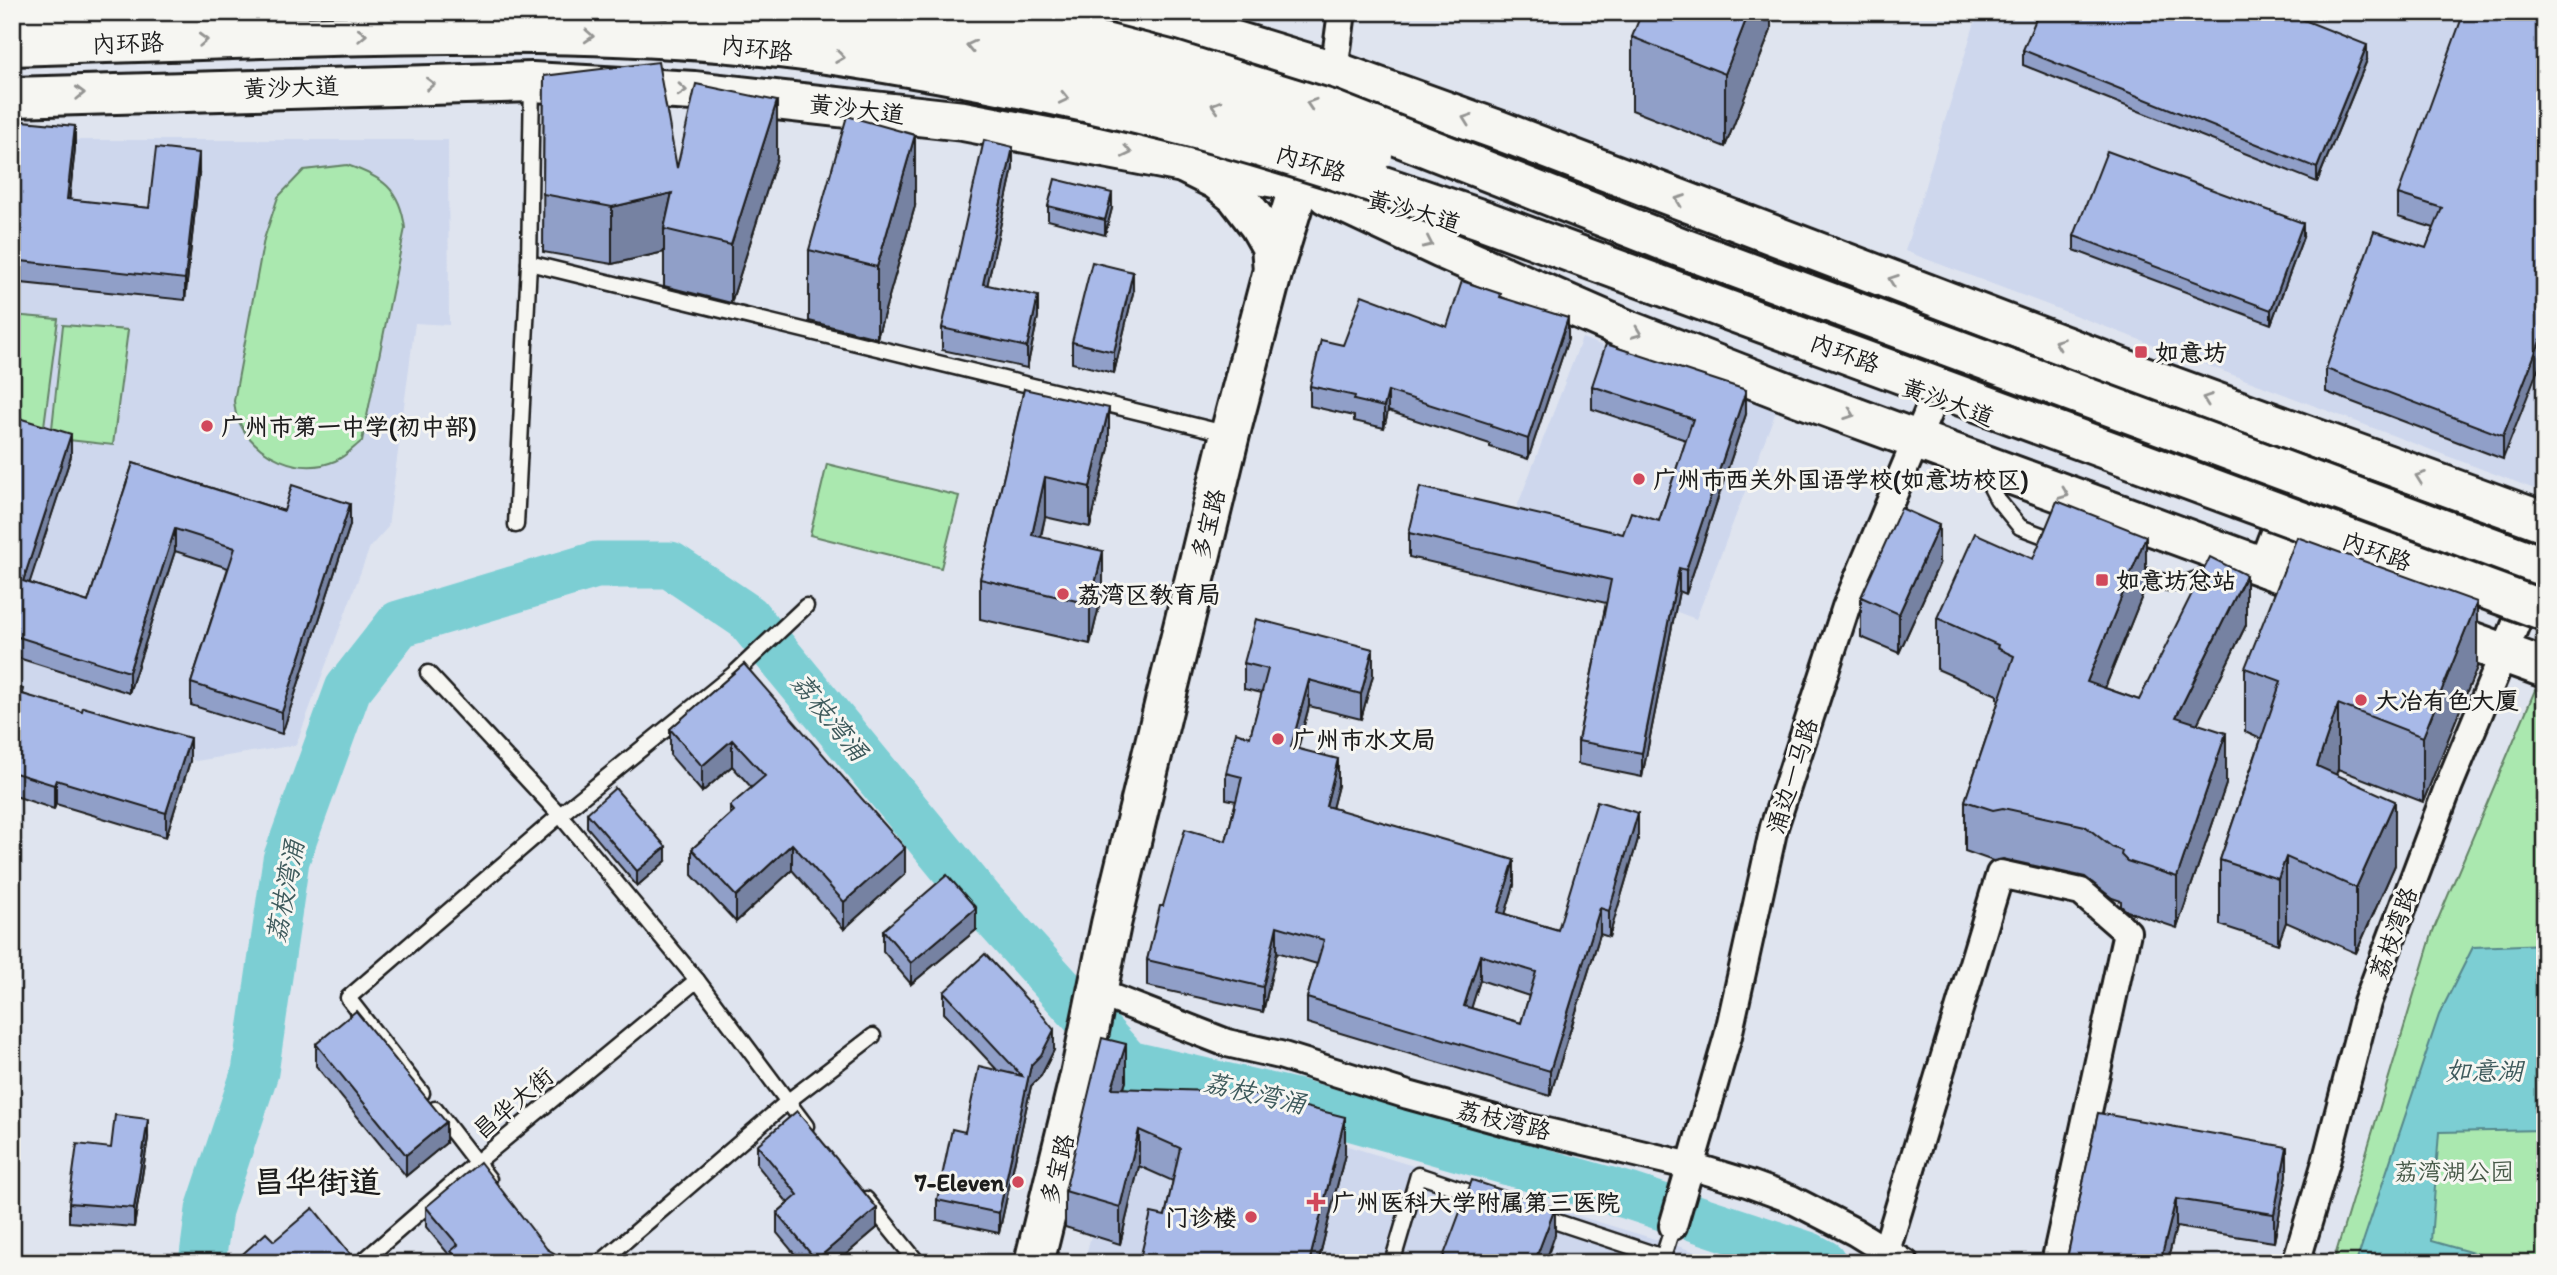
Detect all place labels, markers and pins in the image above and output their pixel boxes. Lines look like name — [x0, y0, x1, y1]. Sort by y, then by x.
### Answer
place label: 如意坊 — [2155, 338, 2227, 367]
marker: 如意坊 — [2133, 344, 2149, 360]
place label: 广州市第一中学(初中部) — [221, 412, 477, 442]
marker: 广州市第一中学(初中部) — [199, 418, 215, 434]
place label: 广州市西关外国语学校(如意坊校区) — [1653, 465, 2029, 495]
marker: 广州市西关外国语学校(如意坊校区) — [1631, 471, 1647, 487]
place label: 如意坊总站 — [2116, 566, 2236, 595]
marker: 如意坊总站 — [2094, 572, 2110, 588]
place label: 荔湾区教育局 — [1077, 580, 1221, 609]
marker: 荔湾区教育局 — [1055, 586, 1071, 602]
place label: 大冶有色大厦 — [2375, 686, 2519, 715]
marker: 大冶有色大厦 — [2353, 692, 2369, 708]
place label: 广州市水文局 — [1292, 725, 1436, 754]
marker: 广州市水文局 — [1270, 731, 1286, 747]
place label: 7-Eleven — [914, 1168, 1004, 1197]
marker: 7-Eleven — [1010, 1174, 1026, 1190]
place label: 广州医科大学附属第三医院 — [1332, 1188, 1620, 1217]
marker: 广州医科大学附属第三医院 — [1306, 1192, 1326, 1212]
place label: 门诊楼 — [1165, 1203, 1237, 1232]
marker: 门诊楼 — [1243, 1209, 1259, 1225]

